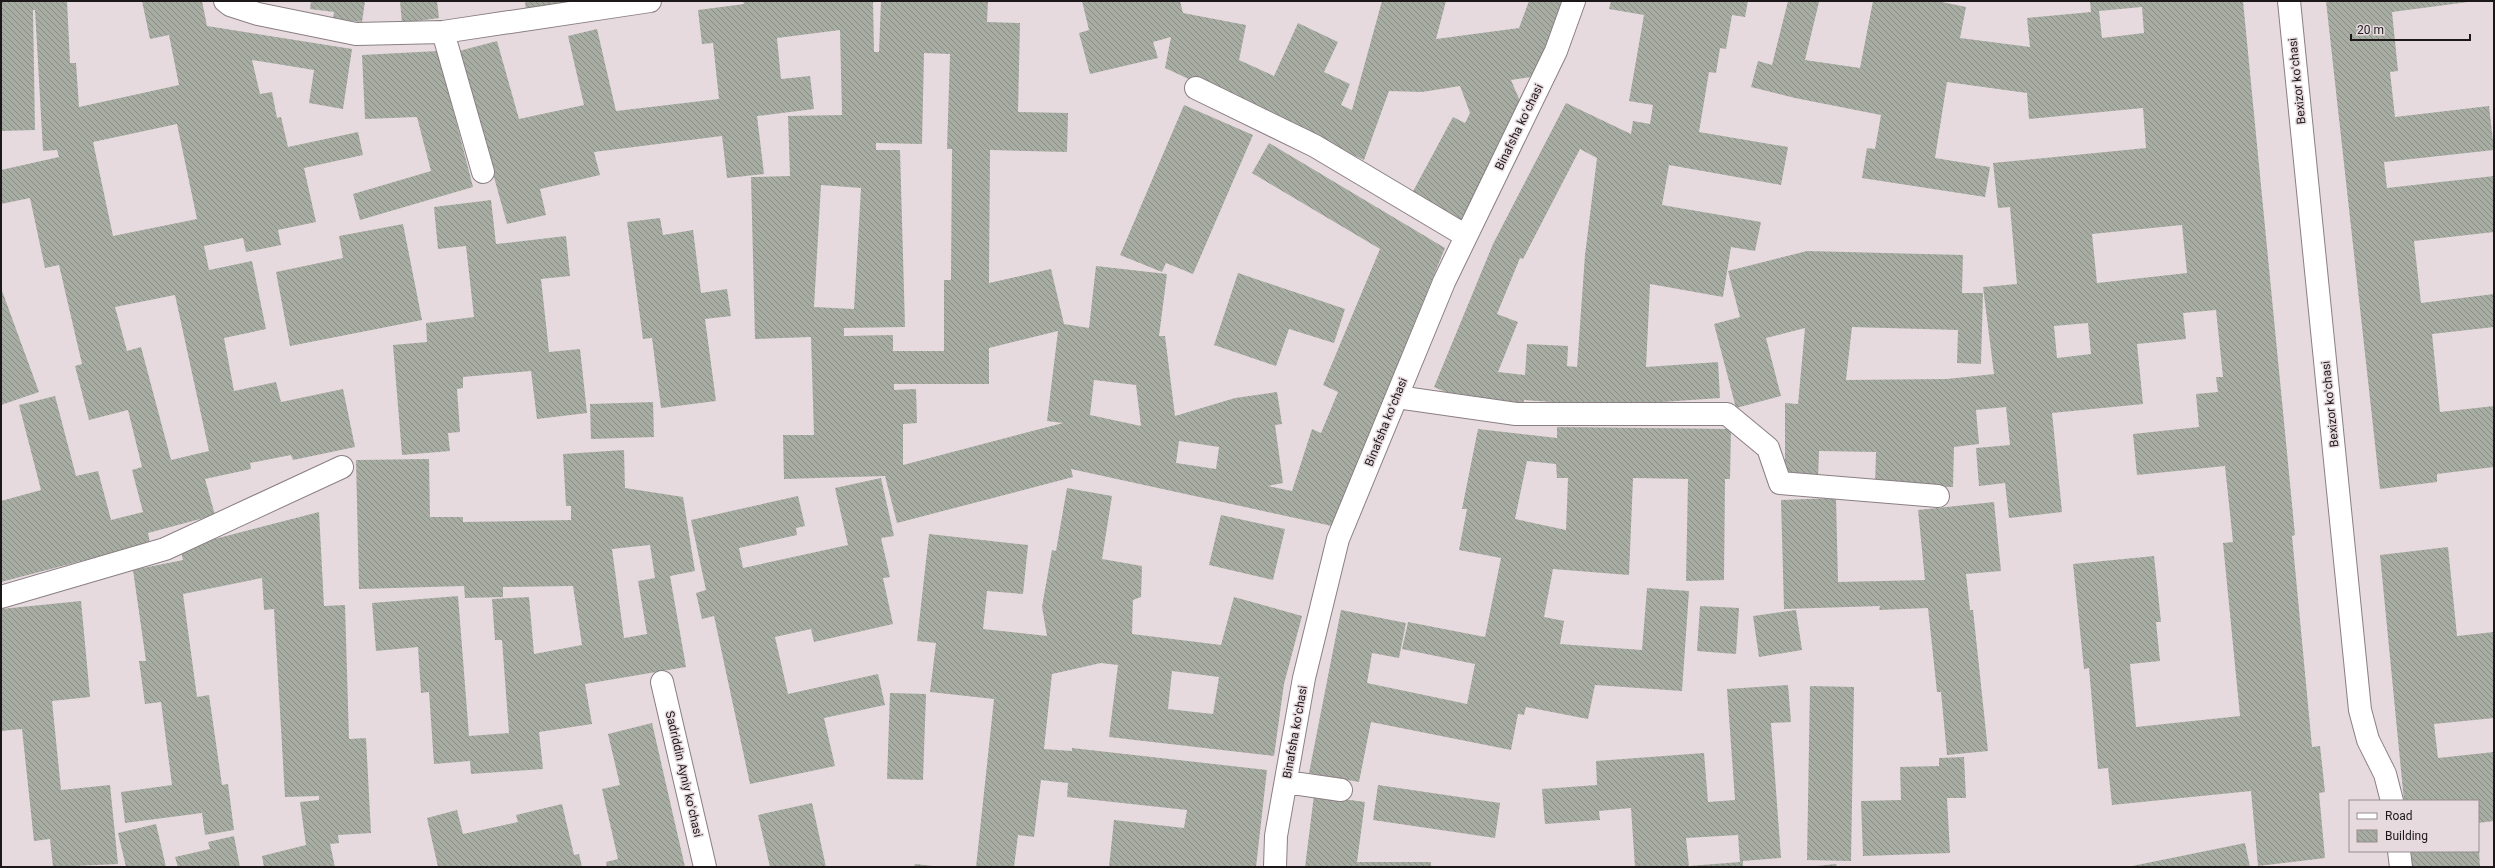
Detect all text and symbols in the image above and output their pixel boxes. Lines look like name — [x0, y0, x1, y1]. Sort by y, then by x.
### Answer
scale bar — [2351, 16, 2470, 42]
text: 20 m — [2357, 23, 2384, 37]
street label: Bexizor koʻchasi — [2286, 37, 2308, 125]
street label: Binafsha koʻchasi — [1492, 82, 1546, 172]
street label: Bexizor koʻchasi — [2319, 360, 2341, 448]
street label: Binafsha koʻchasi — [1362, 376, 1410, 468]
street label: Binafsha koʻchasi — [1280, 684, 1310, 780]
street label: Sadriddin Ayniy koʻchasi — [663, 710, 705, 838]
legend — [2349, 800, 2479, 852]
text: Road — [2385, 809, 2413, 823]
text: Building — [2385, 829, 2428, 843]

